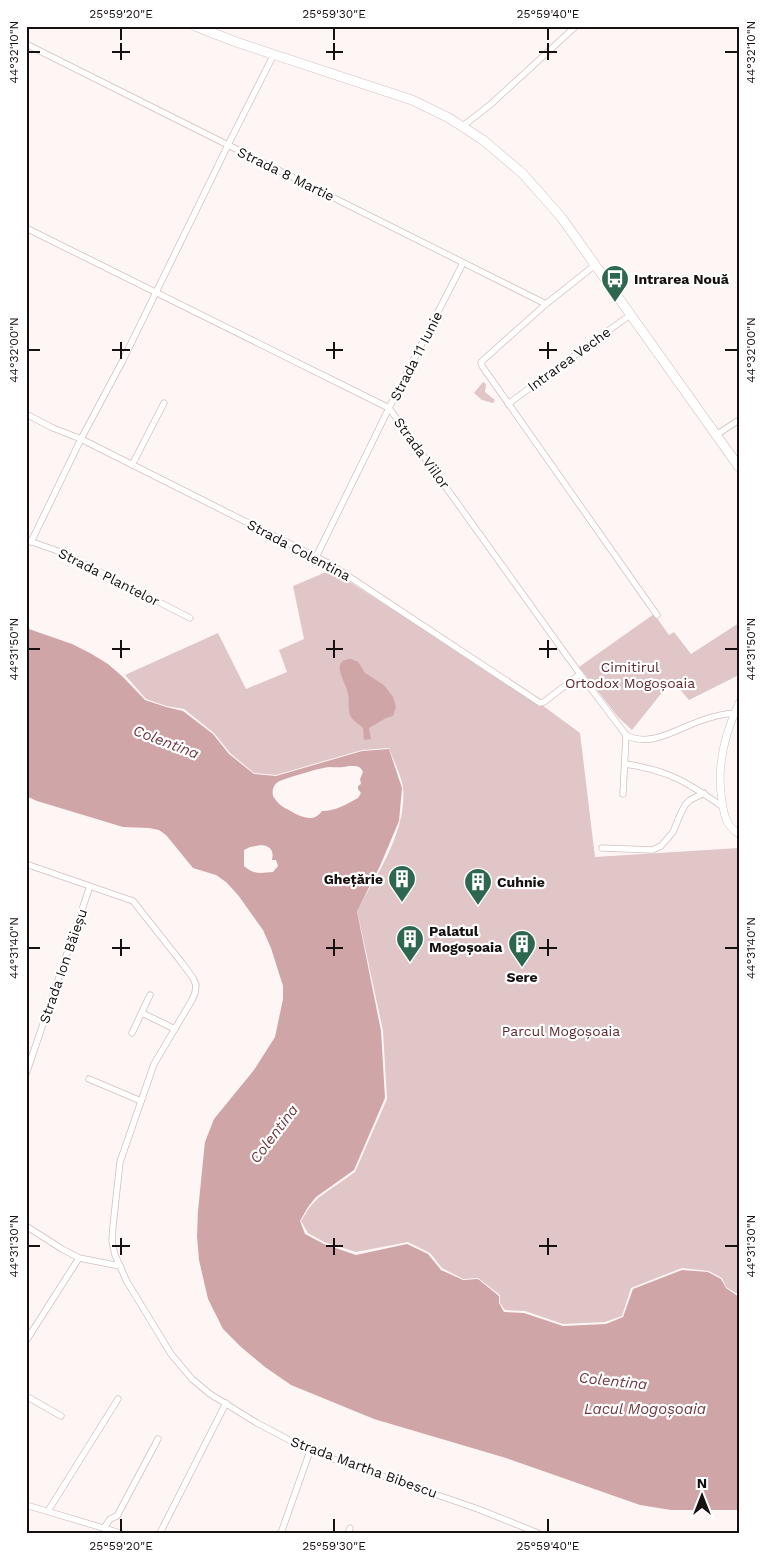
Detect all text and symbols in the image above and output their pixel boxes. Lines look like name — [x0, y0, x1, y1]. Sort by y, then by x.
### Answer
text: 25°59'20"E — [89, 7, 153, 21]
text: 25°59'30"E — [302, 7, 366, 21]
text: 25°59'40"E — [517, 7, 580, 21]
text: 44°32'10"N — [7, 21, 21, 83]
text: 44°32'10"N — [744, 21, 758, 83]
street label: Strada 8 Martie — [235, 144, 337, 204]
bus stop icon: Intrarea Nouă — [600, 264, 630, 303]
place label: Intrarea Nouă — [634, 271, 730, 287]
street label: Strada 11 Iunie — [387, 309, 445, 403]
text: 44°32'00"N — [7, 317, 21, 383]
text: 44°32'00"N — [744, 317, 758, 383]
street label: Intrarea Veche — [524, 324, 614, 394]
street label: Strada Viilor — [391, 414, 453, 492]
street label: Strada Colentina — [245, 516, 353, 584]
street label: Strada Plantelor — [56, 545, 162, 609]
text: 44°31'50"N — [7, 618, 21, 680]
text: 44°31'50"N — [744, 618, 758, 680]
park label: Cimitirul Ortodox Mogoșoaia — [565, 659, 695, 692]
water label: Colentina — [131, 721, 201, 763]
building icon: Ghețărie — [387, 864, 417, 903]
building icon: Cuhnie — [463, 867, 493, 906]
place label: Ghețărie — [324, 871, 383, 887]
place label: Cuhnie — [497, 874, 545, 890]
street label: Strada Ion Băieșu — [36, 907, 91, 1026]
text: 44°31'40"N — [7, 917, 21, 979]
text: 44°31'40"N — [744, 917, 758, 979]
place label: Palatul Mogoșoaia — [429, 923, 503, 955]
building icon: Palatul Mogoșoaia — [395, 924, 425, 963]
building icon: Sere — [507, 929, 537, 968]
place label: Sere — [506, 969, 538, 985]
park label: Parcul Mogoșoaia — [502, 1023, 620, 1040]
water label: Colentina — [246, 1101, 302, 1167]
text: 44°31'30"N — [7, 1215, 21, 1277]
text: 44°31'30"N — [744, 1215, 758, 1277]
water label: Colentina — [578, 1368, 648, 1394]
water label: Lacul Mogoșoaia — [584, 1400, 706, 1418]
street label: Strada Martha Bibescu — [288, 1433, 440, 1501]
north arrow — [678, 1472, 728, 1522]
text: N — [697, 1475, 707, 1491]
text: 25°59'20"E — [89, 1539, 153, 1553]
text: 25°59'30"E — [302, 1539, 366, 1553]
text: 25°59'40"E — [517, 1539, 580, 1553]

